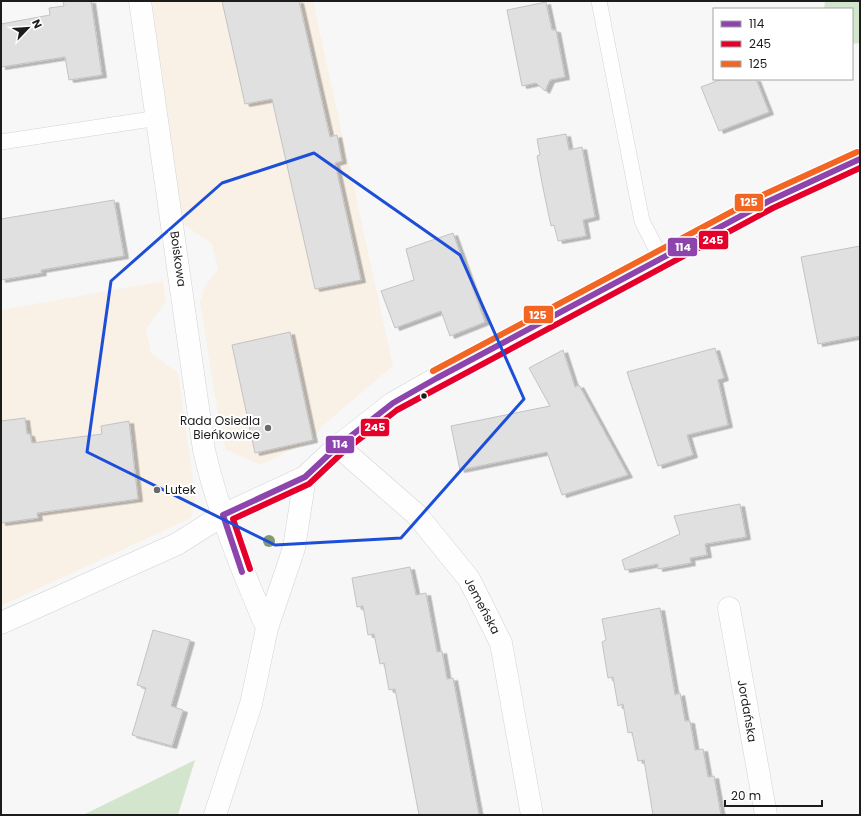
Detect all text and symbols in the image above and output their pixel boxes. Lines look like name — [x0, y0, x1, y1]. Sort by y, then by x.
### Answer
north arrow — [8, 8, 48, 48]
legend — [713, 8, 853, 80]
text: 114 — [749, 15, 765, 32]
text: N — [28, 17, 46, 31]
text: 245 — [749, 35, 771, 52]
text: 125 — [749, 55, 767, 72]
line badge: 125 — [734, 193, 764, 212]
text: 125 — [740, 194, 758, 210]
street label: Boiskowa — [166, 230, 191, 288]
line badge: 245 — [698, 230, 729, 250]
text: 245 — [703, 232, 723, 248]
line badge: 114 — [667, 237, 698, 257]
text: 114 — [675, 239, 691, 255]
line badge: 125 — [523, 305, 554, 324]
text: 125 — [529, 307, 547, 323]
unlabelled marker — [419, 391, 429, 401]
place label: Rada Osiedla Bieńkowice — [180, 412, 260, 443]
line badge: 245 — [360, 418, 390, 437]
text: 245 — [365, 419, 385, 435]
marker: Rada Osiedla Bieńkowice — [263, 423, 273, 433]
line badge: 114 — [325, 435, 355, 454]
text: 114 — [332, 436, 348, 452]
place label: Lutek — [165, 481, 197, 498]
marker: Lutek — [152, 485, 162, 495]
street label: Jemeńska — [460, 574, 504, 637]
street label: Jordańska — [734, 678, 761, 743]
scale bar — [725, 782, 822, 808]
text: 20 m — [731, 787, 761, 804]

